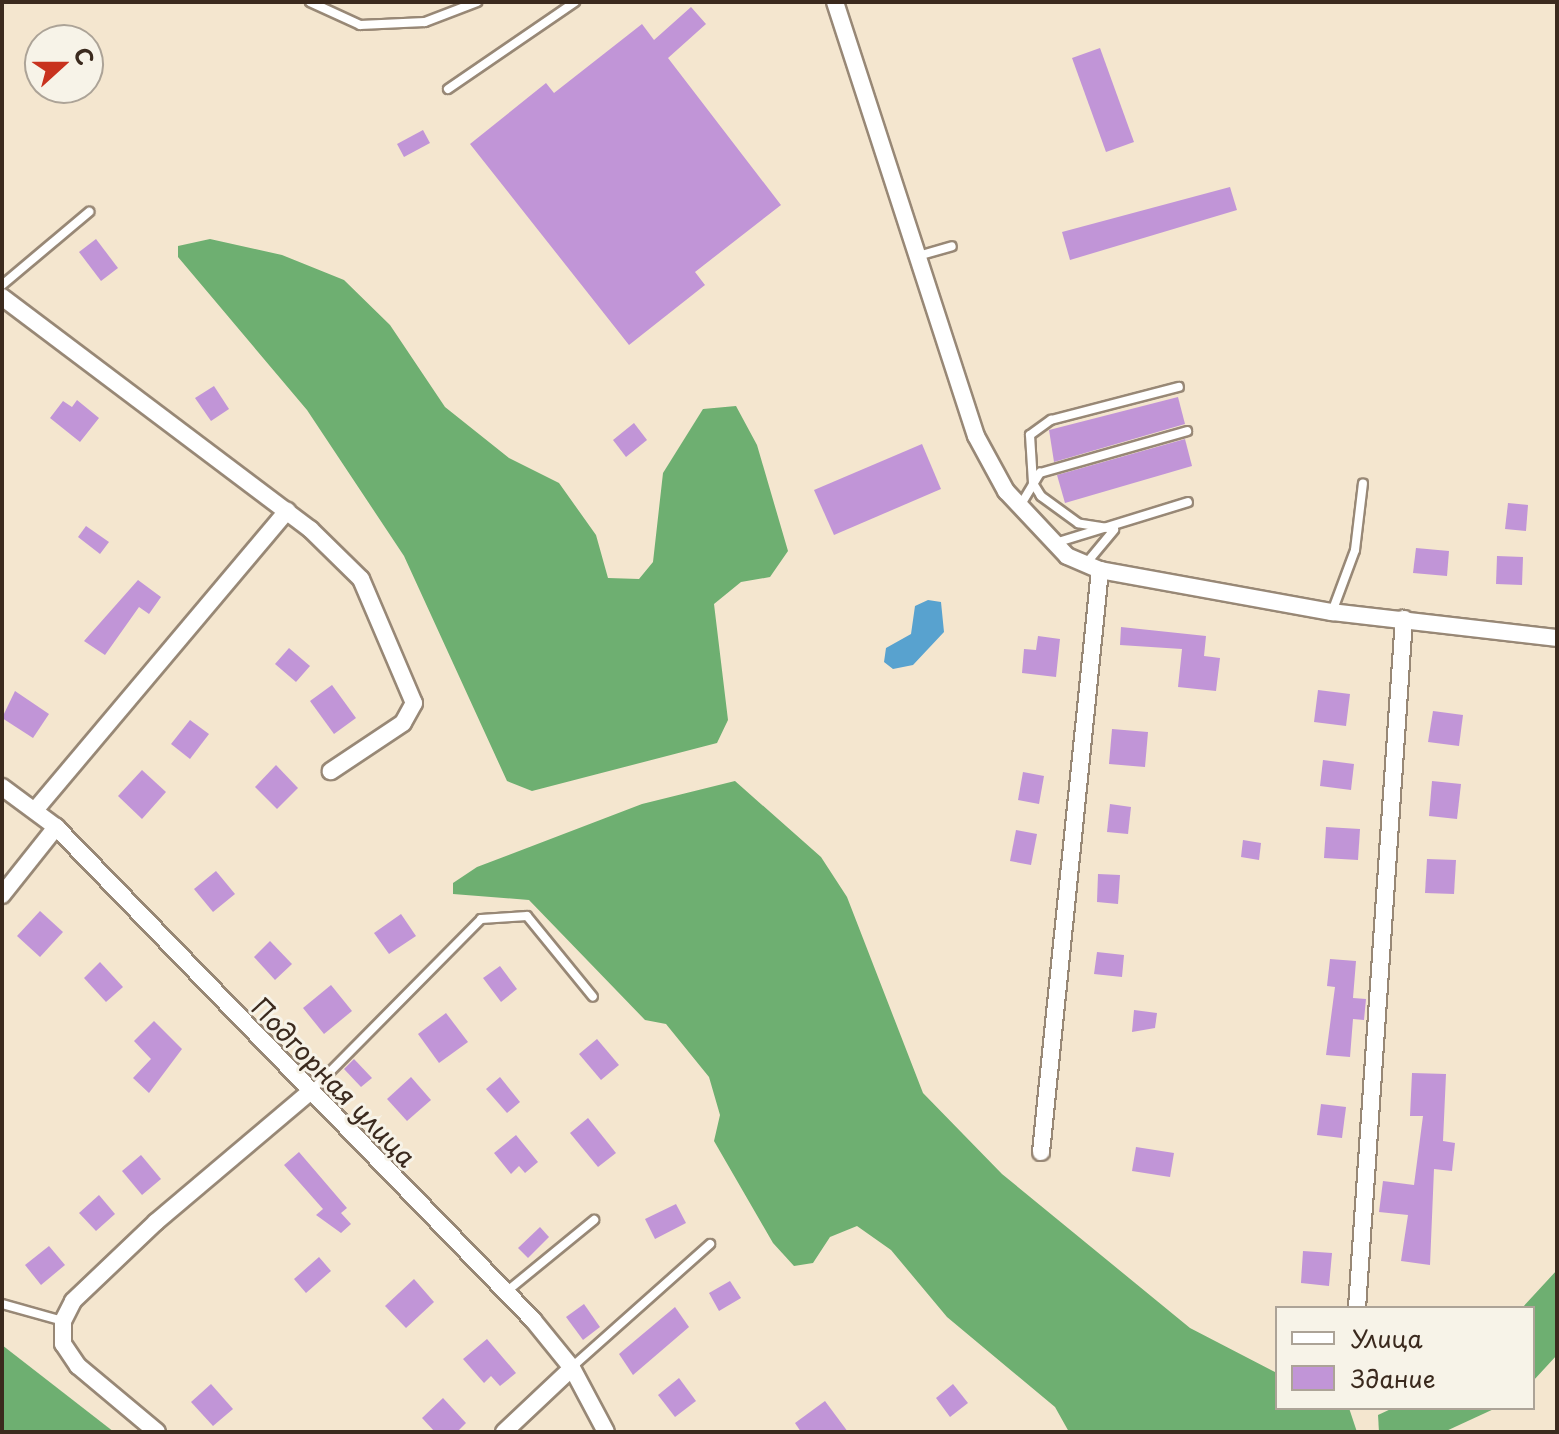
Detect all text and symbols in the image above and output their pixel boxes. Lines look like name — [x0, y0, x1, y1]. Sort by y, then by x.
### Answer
north arrow — [24, 24, 104, 104]
text: С — [67, 42, 103, 70]
street label: Подгорная улица — [245, 991, 423, 1173]
legend — [1275, 1306, 1535, 1410]
text: Улица — [1351, 1320, 1423, 1356]
text: Здание — [1351, 1360, 1436, 1396]

